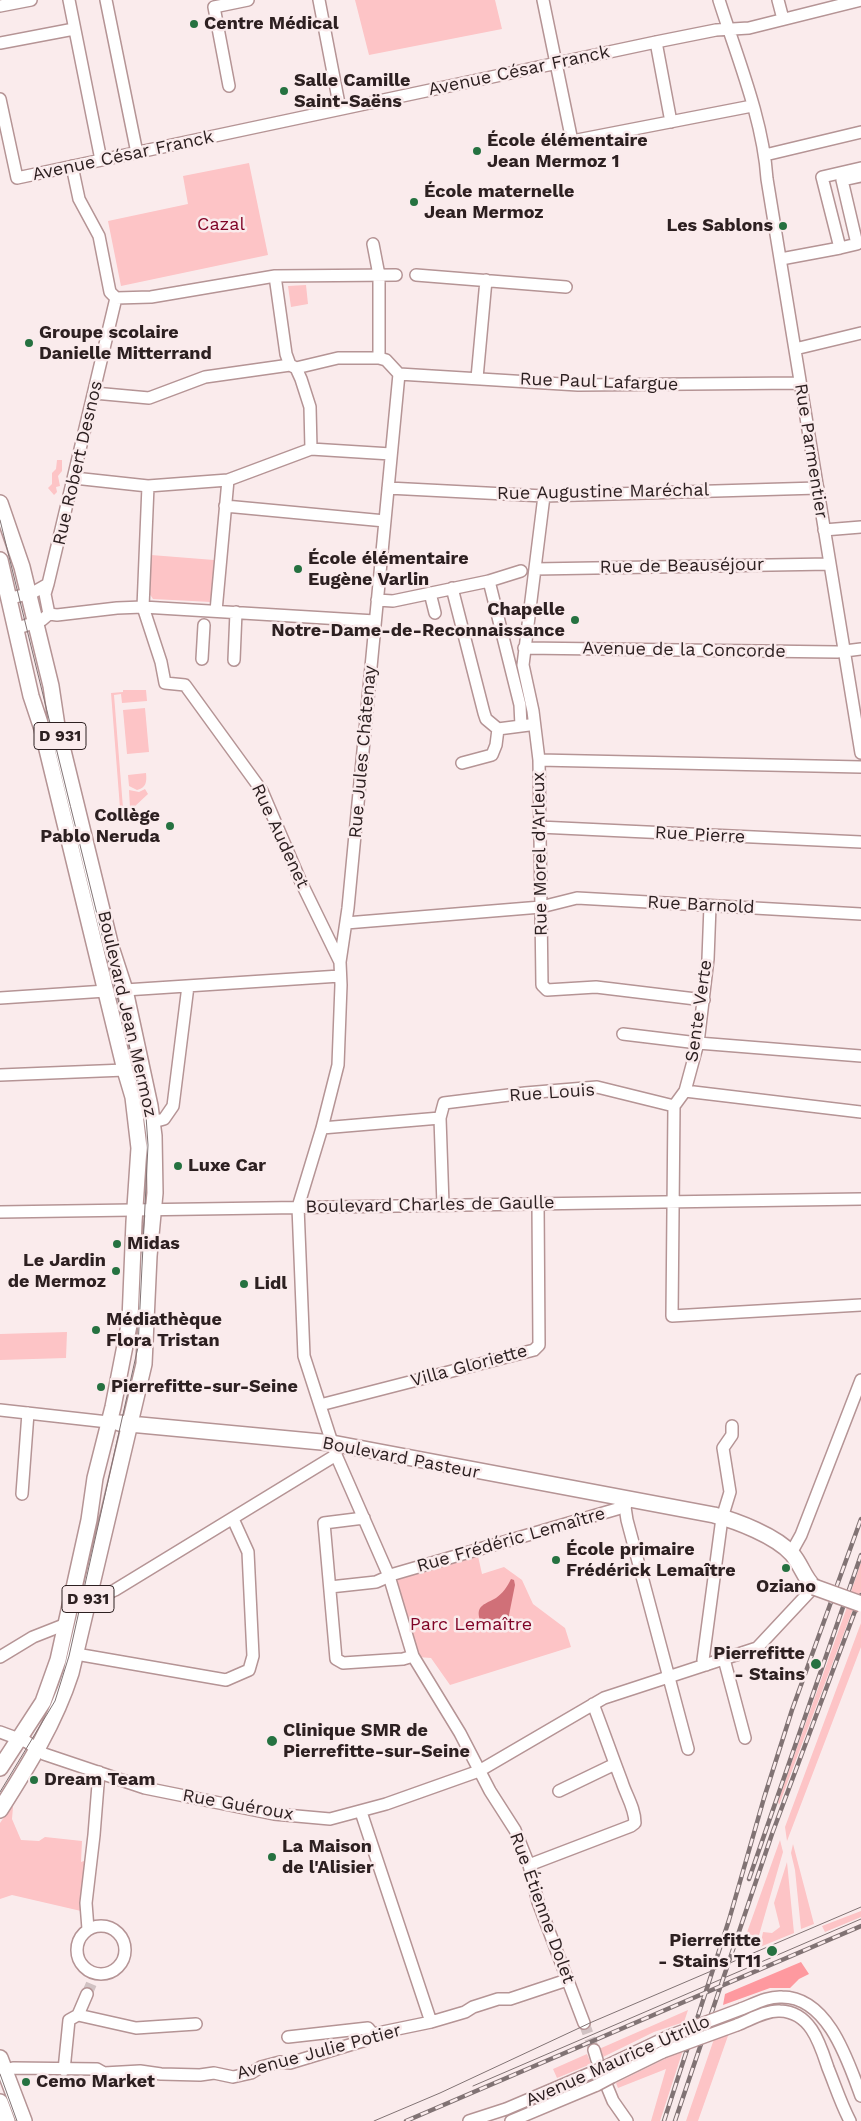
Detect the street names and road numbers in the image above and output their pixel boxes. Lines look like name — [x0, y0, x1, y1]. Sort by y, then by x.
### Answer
street label: Avenue César Franck — [426, 41, 612, 101]
street label: Avenue César Franck — [30, 126, 216, 186]
street label: Rue Paul Lafargue — [519, 368, 679, 396]
street label: Rue Robert Desnos — [49, 379, 107, 547]
street label: Rue Parmentier — [790, 382, 832, 520]
street label: Rue Augustine Maréchal — [497, 479, 709, 505]
street label: Rue de Beauséjour — [600, 554, 764, 578]
street label: Avenue de la Concorde — [582, 637, 786, 663]
street label: Rue Jules Châtenay — [345, 665, 381, 839]
road number: D 931 — [34, 722, 86, 749]
street label: Rue Morel d'Arleux — [528, 772, 552, 936]
street label: Rue Audenet — [246, 780, 314, 892]
street label: Rue Pierre — [654, 822, 746, 848]
street label: Rue Barnold — [647, 891, 755, 919]
street label: Boulevard Jean Mermoz — [93, 909, 161, 1119]
street label: Sente Verte — [681, 959, 717, 1063]
street label: Rue Louis — [508, 1079, 596, 1107]
street label: Boulevard Charles de Gaulle — [305, 1192, 555, 1218]
street label: Villa Gloriette — [408, 1340, 530, 1392]
street label: Boulevard Pasteur — [320, 1432, 482, 1484]
street label: Rue Frédéric Lemaître — [414, 1503, 608, 1577]
road number: D 931 — [62, 1586, 114, 1612]
street label: Rue Guéroux — [181, 1785, 295, 1825]
street label: Rue Étienne Dolet — [505, 1830, 579, 1986]
street label: Avenue Maurice Utrillo — [523, 2011, 713, 2111]
street label: Avenue Julie Potier — [234, 2020, 404, 2084]

